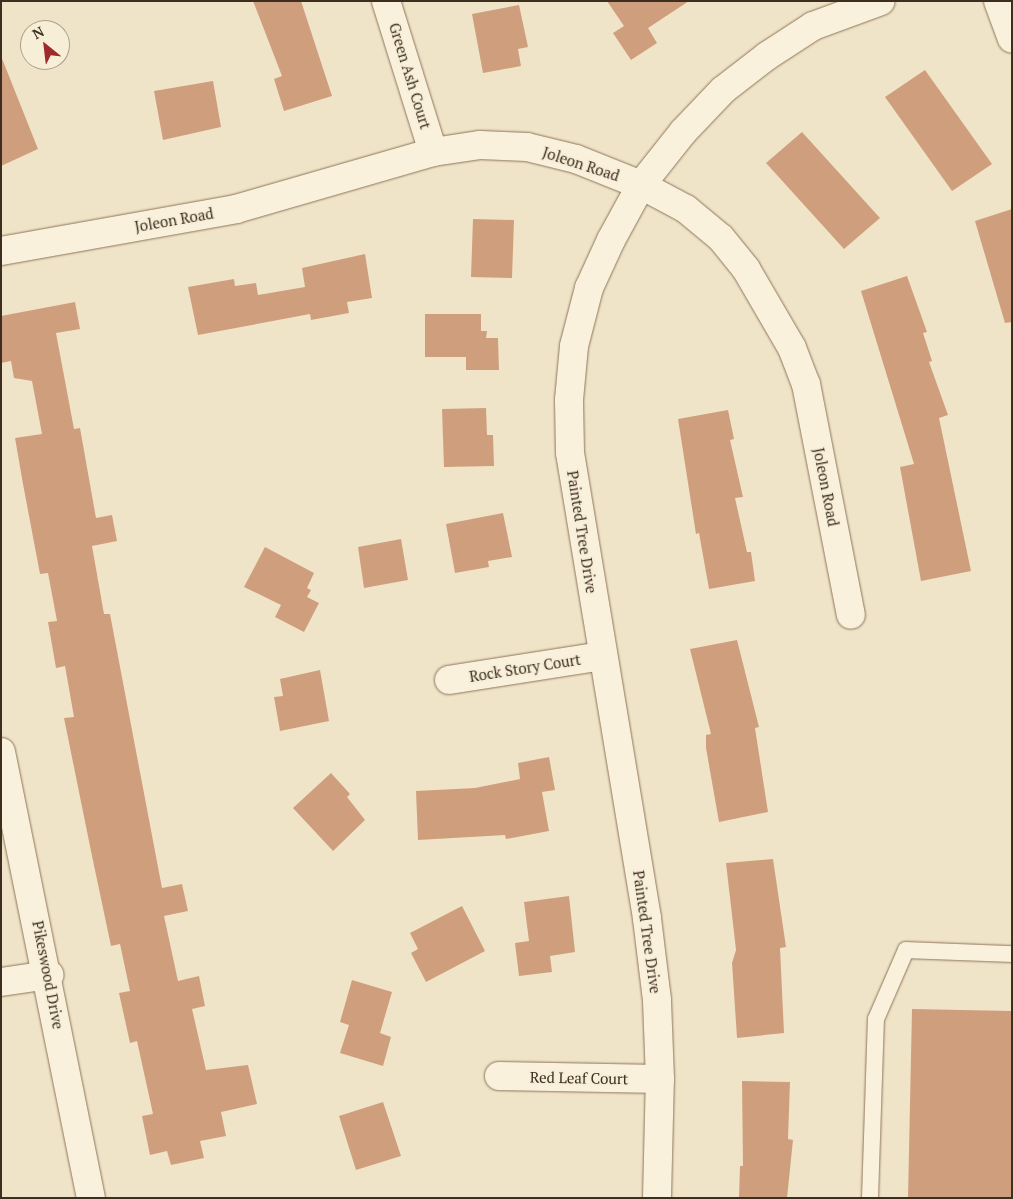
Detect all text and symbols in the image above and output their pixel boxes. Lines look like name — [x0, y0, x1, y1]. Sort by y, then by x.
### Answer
north arrow — [20, 20, 70, 70]
text: N — [29, 21, 47, 43]
street label: Green Ash Court — [385, 21, 435, 131]
street label: Joleon Road — [540, 143, 622, 185]
street label: Joleon Road — [133, 204, 215, 236]
street label: Joleon Road — [810, 446, 842, 528]
street label: Painted Tree Drive — [563, 469, 601, 595]
street label: Rock Story Court — [468, 650, 582, 686]
street label: Painted Tree Drive — [629, 869, 665, 995]
street label: Pikeswood Drive — [29, 919, 67, 1031]
street label: Red Leaf Court — [530, 1068, 628, 1088]

